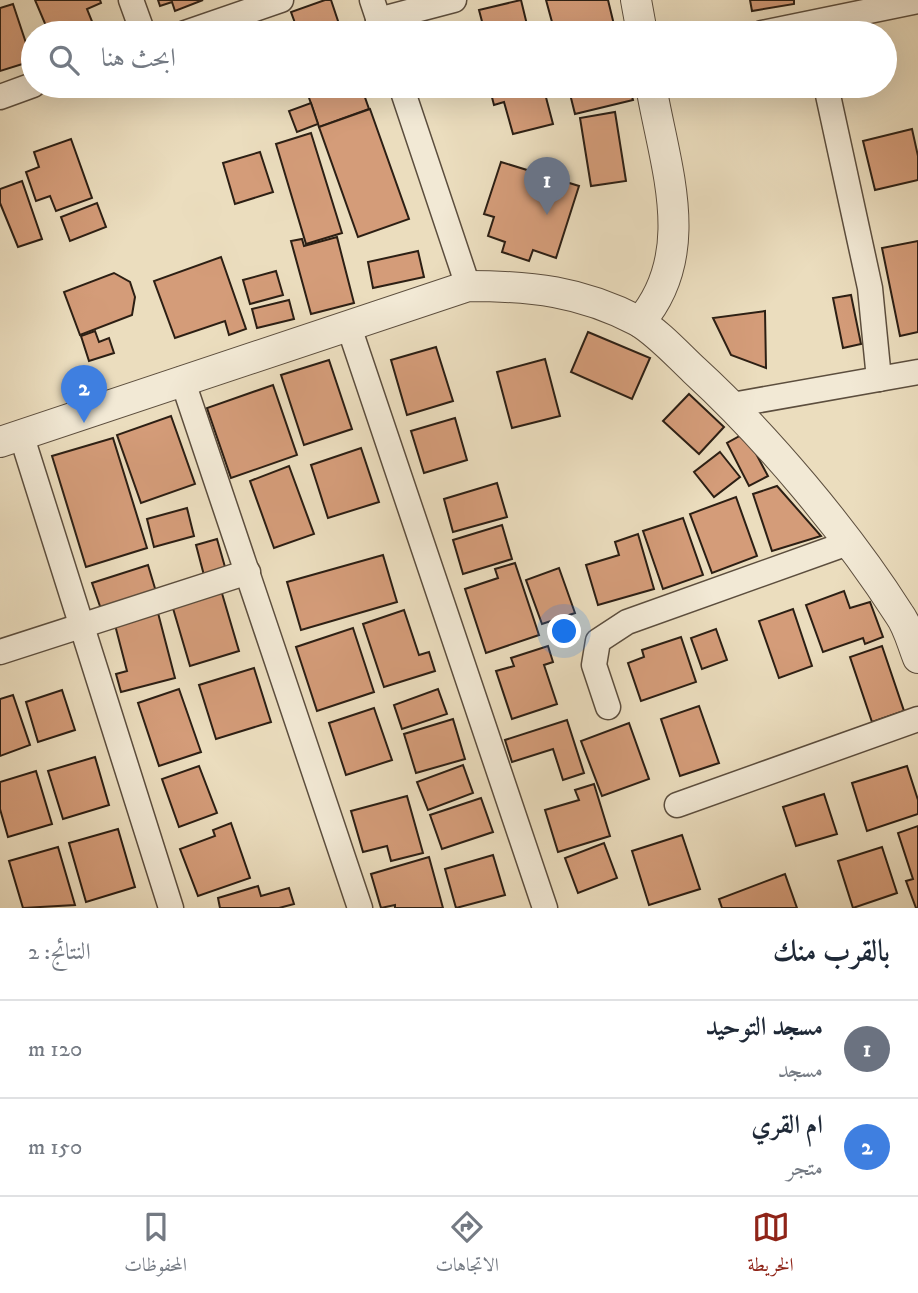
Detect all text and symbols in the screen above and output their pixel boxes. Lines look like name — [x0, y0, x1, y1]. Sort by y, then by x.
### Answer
search box — [21, 21, 897, 98]
icon: search — [45, 41, 83, 79]
text: ابحث هنا — [101, 42, 176, 75]
pin: 1 — [524, 157, 570, 215]
pin: 2 — [61, 365, 107, 423]
your location — [547, 614, 581, 648]
text: بالقرب منك — [773, 934, 890, 971]
text: النتائج: 2 — [28, 938, 91, 967]
text: مسجد التوحيد — [705, 1011, 823, 1044]
text: 120 m — [28, 1035, 82, 1064]
text: 1 — [863, 1035, 871, 1064]
text: مسجد — [778, 1056, 823, 1085]
text: ام القري — [751, 1109, 823, 1142]
text: 150 m — [28, 1133, 82, 1162]
text: 2 — [861, 1133, 873, 1162]
text: متجر — [787, 1154, 823, 1183]
tab: المحفوظات — [124, 1208, 187, 1283]
tab: الاتجاهات — [436, 1208, 499, 1283]
tab: الخريطة — [747, 1208, 794, 1283]

